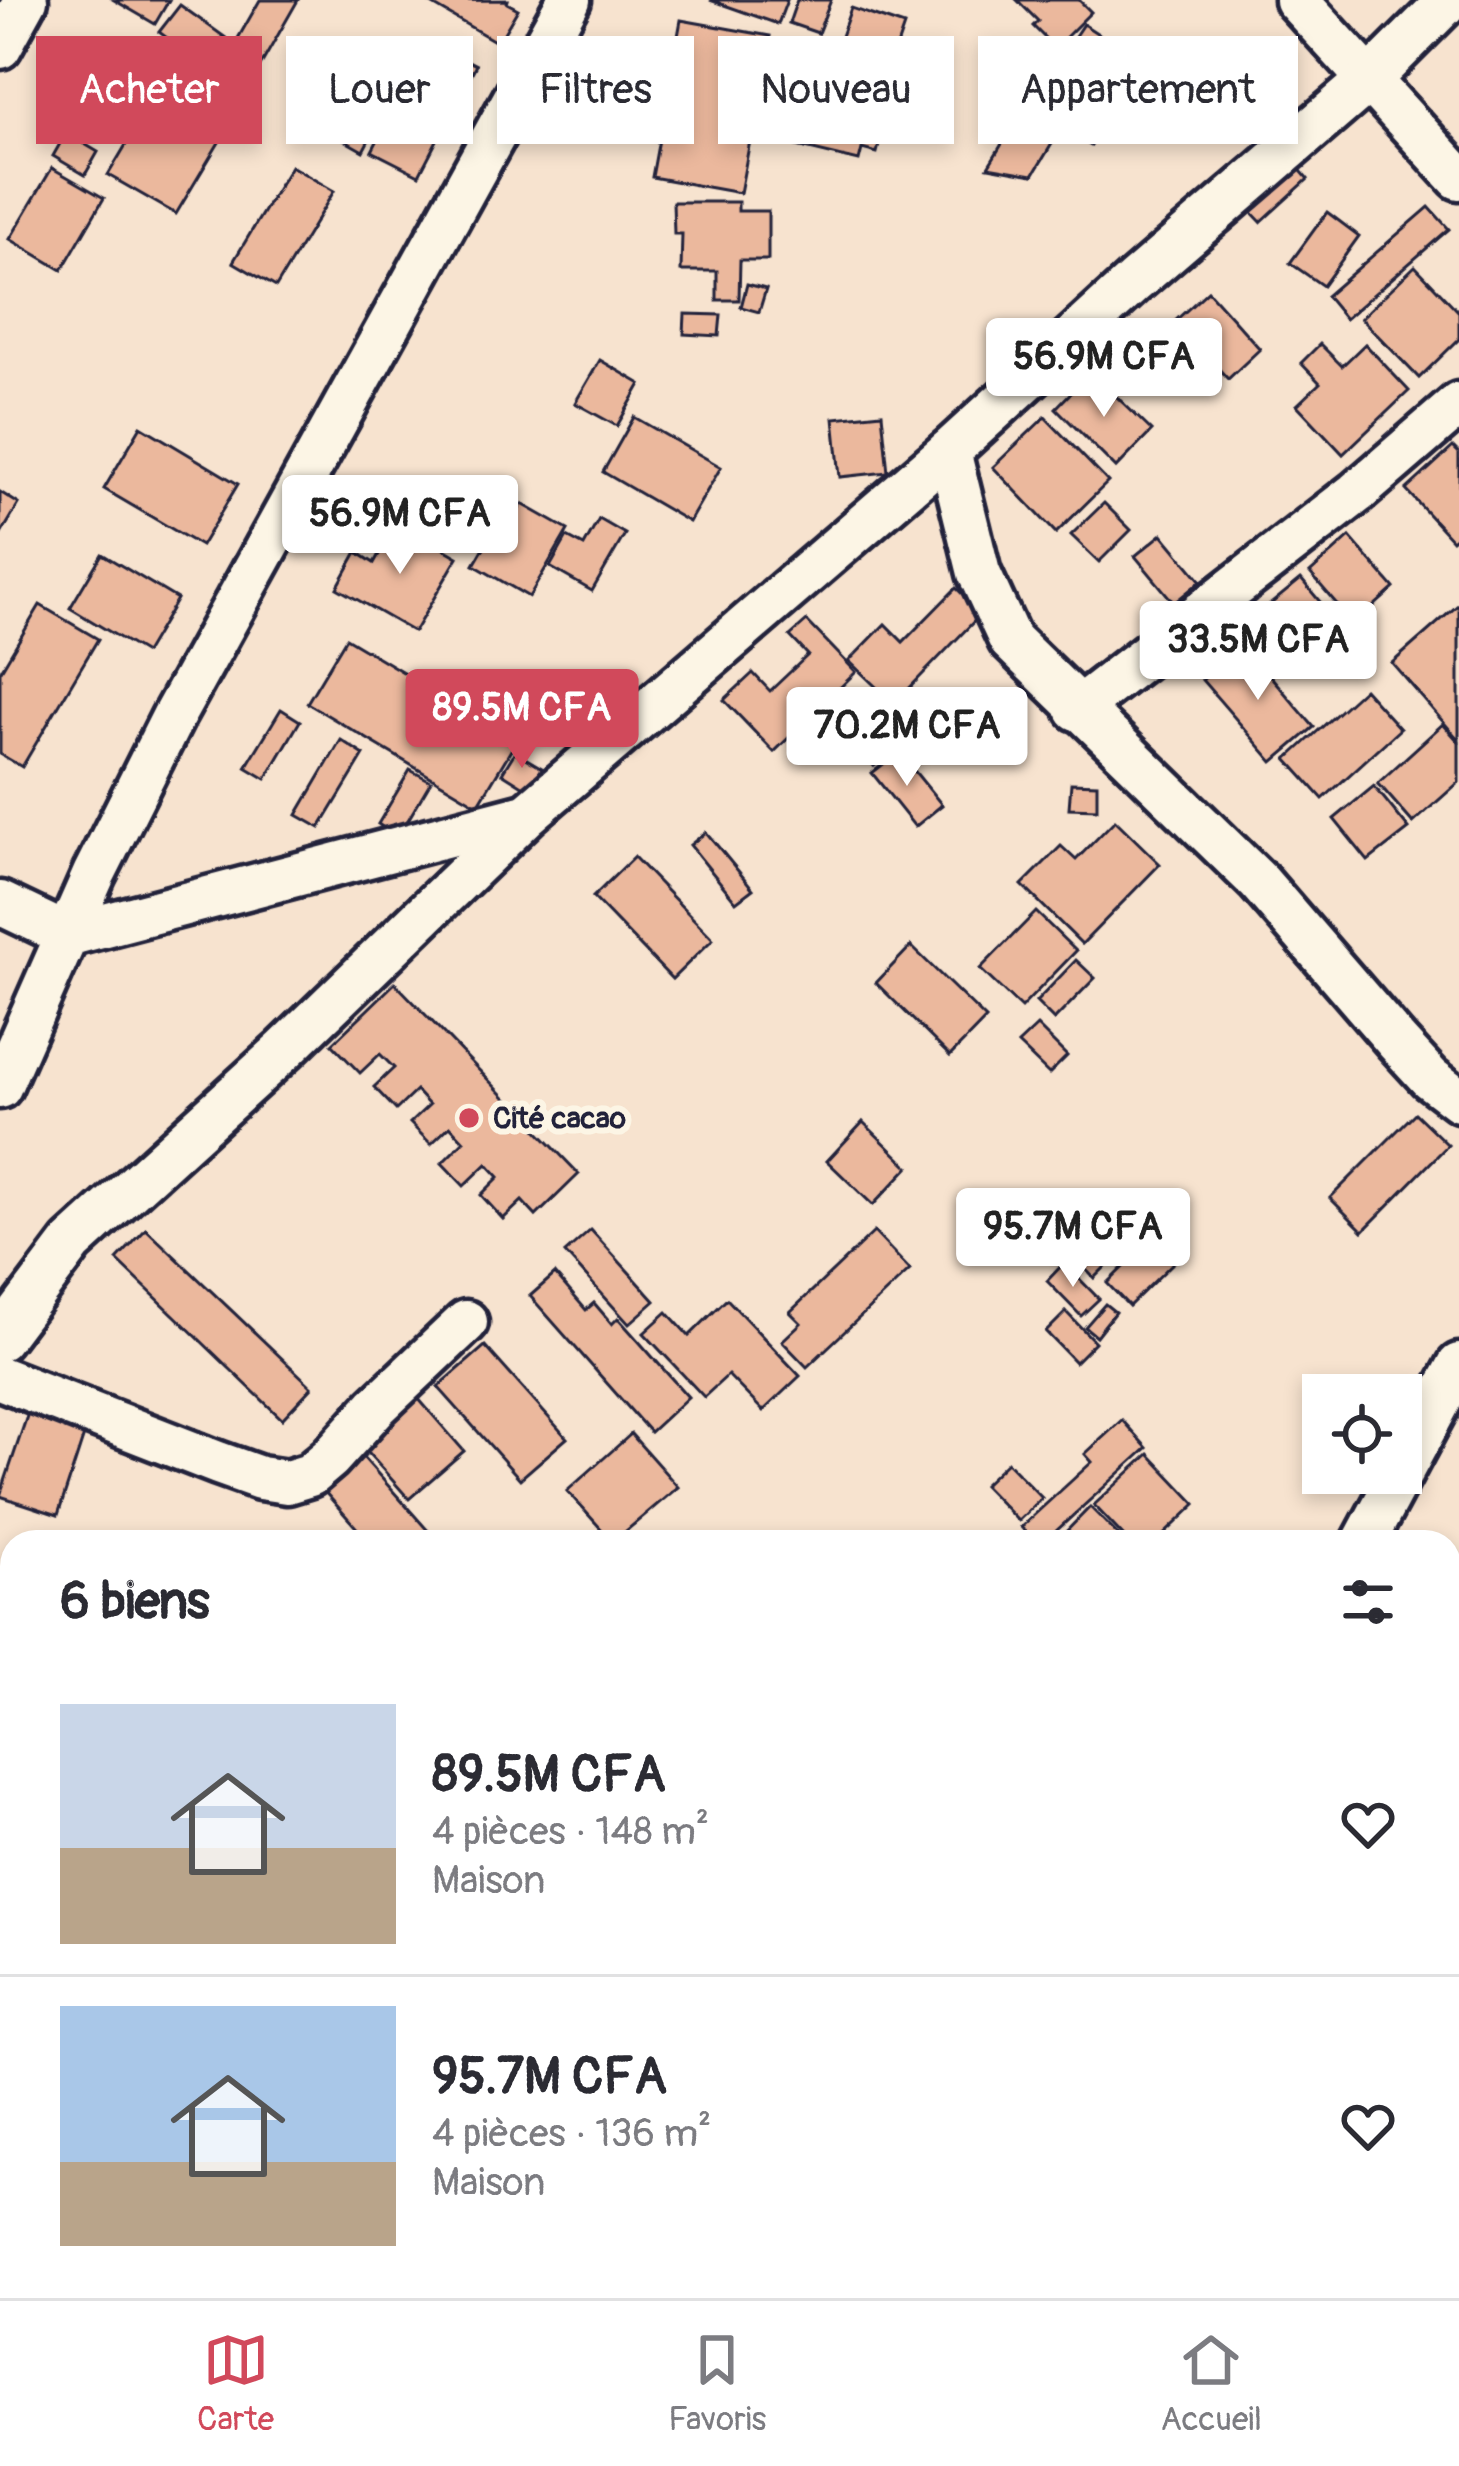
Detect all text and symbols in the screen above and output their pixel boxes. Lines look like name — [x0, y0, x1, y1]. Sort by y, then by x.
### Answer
chip: Acheter — [36, 36, 262, 144]
chip: Louer — [286, 36, 473, 144]
chip: Filtres — [497, 36, 694, 144]
chip: Nouveau — [718, 36, 954, 144]
chip: Appartement — [978, 36, 1298, 144]
pin: 56.9M CFA — [967, 318, 1241, 420]
text: 56.9M CFA — [1013, 332, 1195, 381]
pin: 56.9M CFA — [263, 475, 537, 577]
text: 56.9M CFA — [309, 489, 491, 538]
pin: 33.5M CFA — [1121, 601, 1395, 703]
text: 33.5M CFA — [1167, 615, 1349, 664]
pin: 89.5M CFA — [385, 669, 659, 771]
text: 89.5M CFA — [433, 683, 611, 732]
pin: 70.2M CFA — [770, 687, 1044, 789]
text: 70.2M CFA — [813, 701, 1001, 750]
place label: Cité cacao — [493, 1100, 626, 1137]
marker: Cité cacao — [456, 1105, 482, 1131]
pin: 95.7M CFA — [936, 1188, 1210, 1290]
text: 95.7M CFA — [983, 1202, 1163, 1251]
map controls — [1302, 1374, 1422, 1494]
button: locate — [1302, 1374, 1422, 1494]
icon: filters — [1335, 1569, 1401, 1635]
text: 6 biens — [60, 1570, 210, 1634]
text: 89.5M CFA — [432, 1743, 666, 1807]
icon: home — [156, 1752, 300, 1896]
icon: heart — [1335, 1791, 1401, 1857]
text: 4 pièces · 148 m² — [432, 1807, 709, 1856]
text: Maison — [432, 1856, 545, 1905]
text: 95.7M CFA — [432, 2045, 667, 2109]
icon: home — [156, 2054, 300, 2198]
icon: heart — [1335, 2093, 1401, 2159]
text: 4 pièces · 136 m² — [432, 2109, 711, 2158]
text: Maison — [432, 2158, 545, 2207]
tab: Carte — [197, 2327, 274, 2440]
tab: Favoris — [668, 2327, 766, 2440]
tab: Accueil — [1160, 2327, 1262, 2440]

